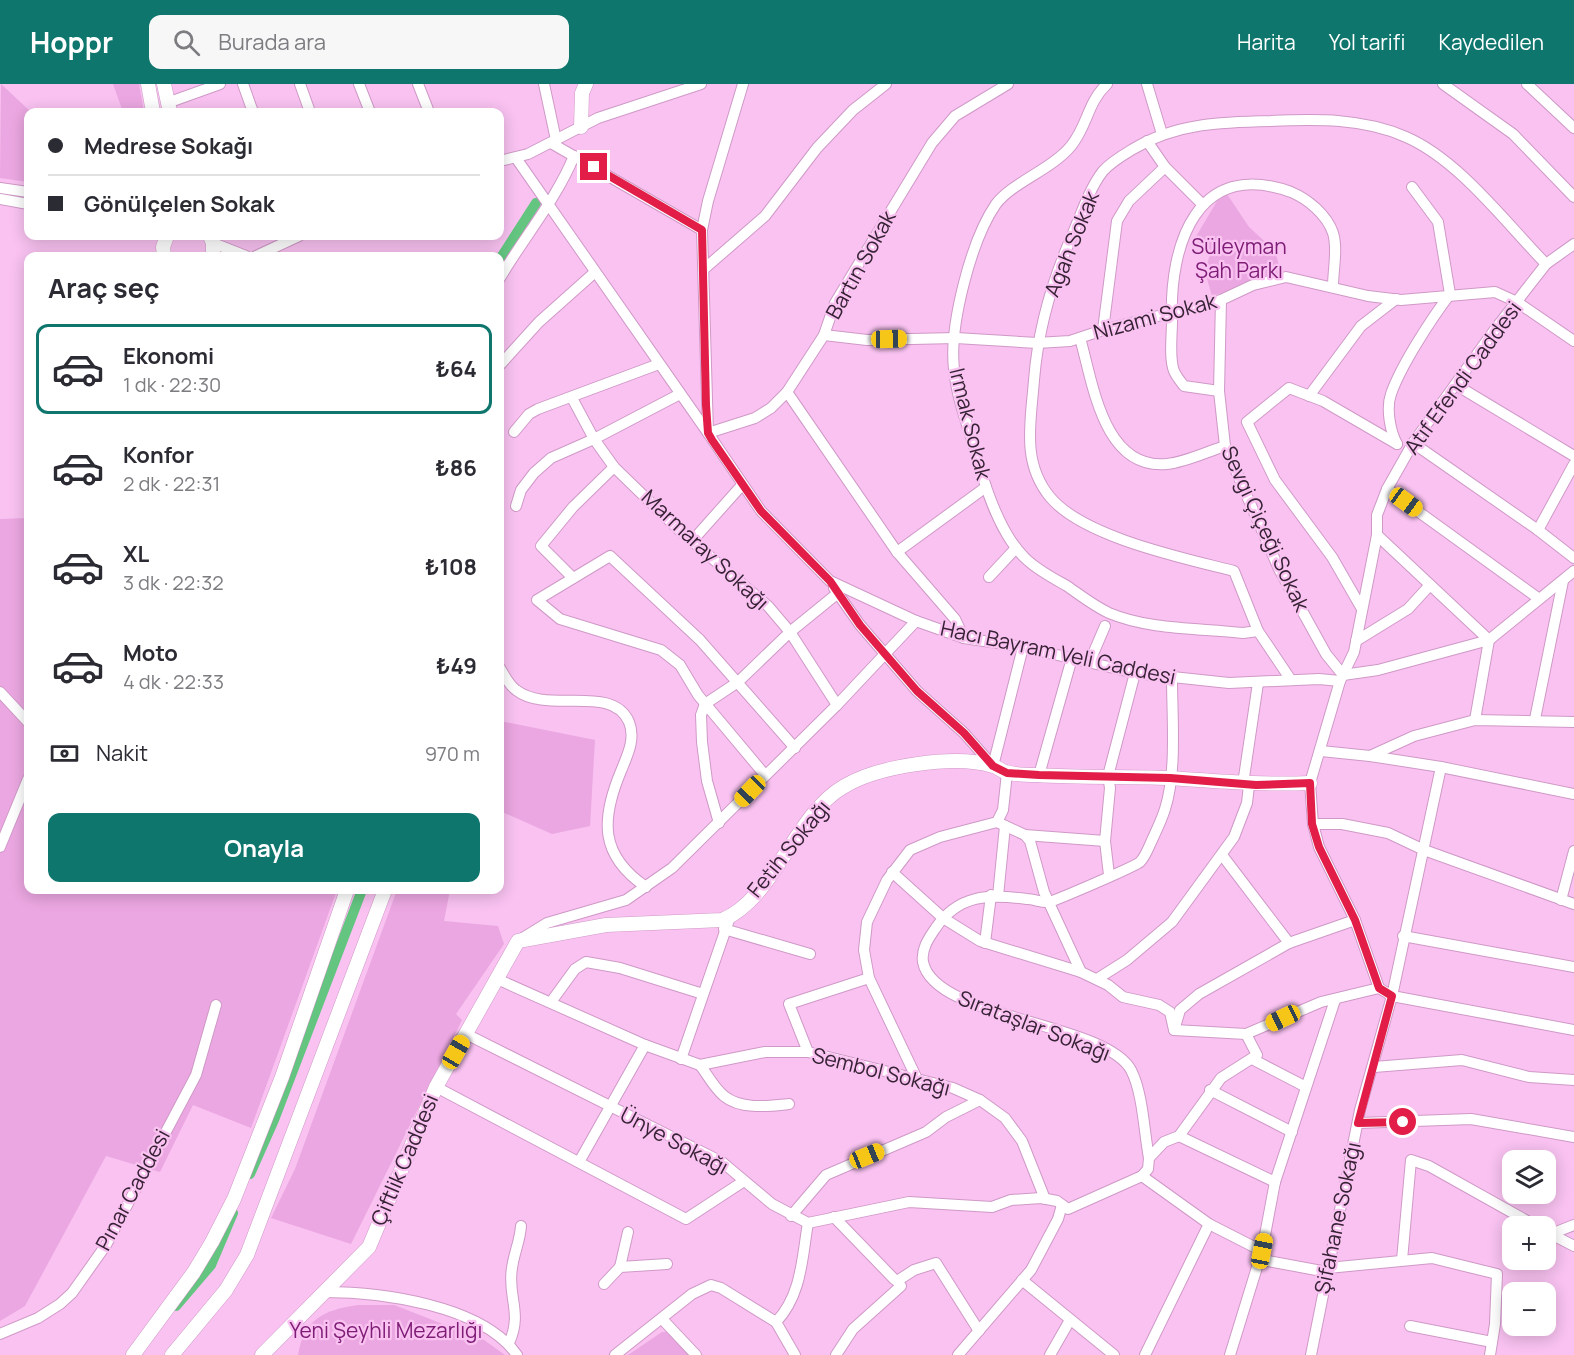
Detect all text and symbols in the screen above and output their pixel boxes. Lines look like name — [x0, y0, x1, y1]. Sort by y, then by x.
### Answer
search box — [149, 15, 569, 69]
text: Hoppr — [30, 23, 113, 61]
icon: search — [170, 26, 203, 59]
text: Burada ara — [218, 27, 326, 57]
text: Harita — [1237, 28, 1296, 56]
text: Yol tarifi — [1329, 28, 1405, 56]
text: Kaydedilen — [1438, 28, 1544, 56]
text: Medrese Sokağı — [84, 131, 253, 161]
route end — [580, 153, 607, 180]
street label: Agah Sokak — [1037, 186, 1105, 301]
text: Gönülçelen Sokak — [84, 189, 275, 219]
street label: Bartın Sokak — [819, 205, 902, 324]
park label: Süleyman Şah Parkı — [1191, 232, 1287, 284]
text: Araç seç — [48, 269, 159, 306]
street label: Nizami Sokak — [1090, 286, 1220, 346]
street label: Atıf Efendi Caddesi — [1397, 295, 1527, 459]
car — [871, 330, 907, 348]
text: Ekonomi — [123, 341, 214, 371]
icon: car — [51, 342, 105, 396]
text: ₺64 — [435, 354, 477, 384]
street label: Irmak Sokak — [944, 365, 999, 483]
text: 1 dk · 22:30 — [123, 371, 221, 398]
text: Konfor — [123, 440, 194, 470]
icon: car — [51, 441, 105, 495]
street label: Sevgi Çiçeği Sokak — [1215, 441, 1317, 616]
text: ₺86 — [435, 453, 477, 483]
text: 2 dk · 22:31 — [123, 470, 220, 497]
street label: Marmaray Sokağı — [636, 483, 775, 616]
car — [1386, 484, 1426, 520]
text: XL — [123, 539, 149, 569]
icon: car — [51, 540, 105, 594]
text: ₺108 — [425, 552, 477, 582]
text: 3 dk · 22:32 — [123, 569, 224, 596]
street label: Hacı Bayram Veli Caddesi — [938, 613, 1178, 691]
text: Moto — [123, 638, 178, 668]
icon: car — [51, 639, 105, 693]
text: ₺49 — [436, 651, 477, 681]
text: 4 dk · 22:33 — [123, 668, 224, 695]
icon: cash — [48, 737, 81, 770]
text: Nakit — [96, 738, 148, 768]
text: 970 m — [425, 740, 480, 767]
car — [731, 772, 769, 810]
street label: Fetih Sokağı — [740, 794, 836, 903]
button: Onayla — [48, 813, 480, 882]
street label: Sırataşlar Sokağı — [954, 983, 1114, 1067]
car — [1263, 1002, 1303, 1034]
car — [439, 1032, 473, 1072]
street label: Sembol Sokağı — [809, 1040, 953, 1102]
street label: Çiftlik Caddesi — [364, 1090, 444, 1230]
street label: Ünye Sokağı — [615, 1100, 733, 1180]
route start — [1389, 1108, 1416, 1135]
street label: Pınar Caddesi — [88, 1124, 176, 1255]
street label: Şifahane Sokağı — [1307, 1139, 1367, 1296]
car — [847, 1141, 887, 1171]
map controls — [1502, 1150, 1556, 1336]
button: layers — [1502, 1150, 1556, 1204]
button: + — [1502, 1216, 1556, 1270]
car — [1250, 1232, 1274, 1270]
button: − — [1502, 1282, 1556, 1336]
park label: Yeni Şeyhli Mezarlığı — [290, 1316, 482, 1344]

